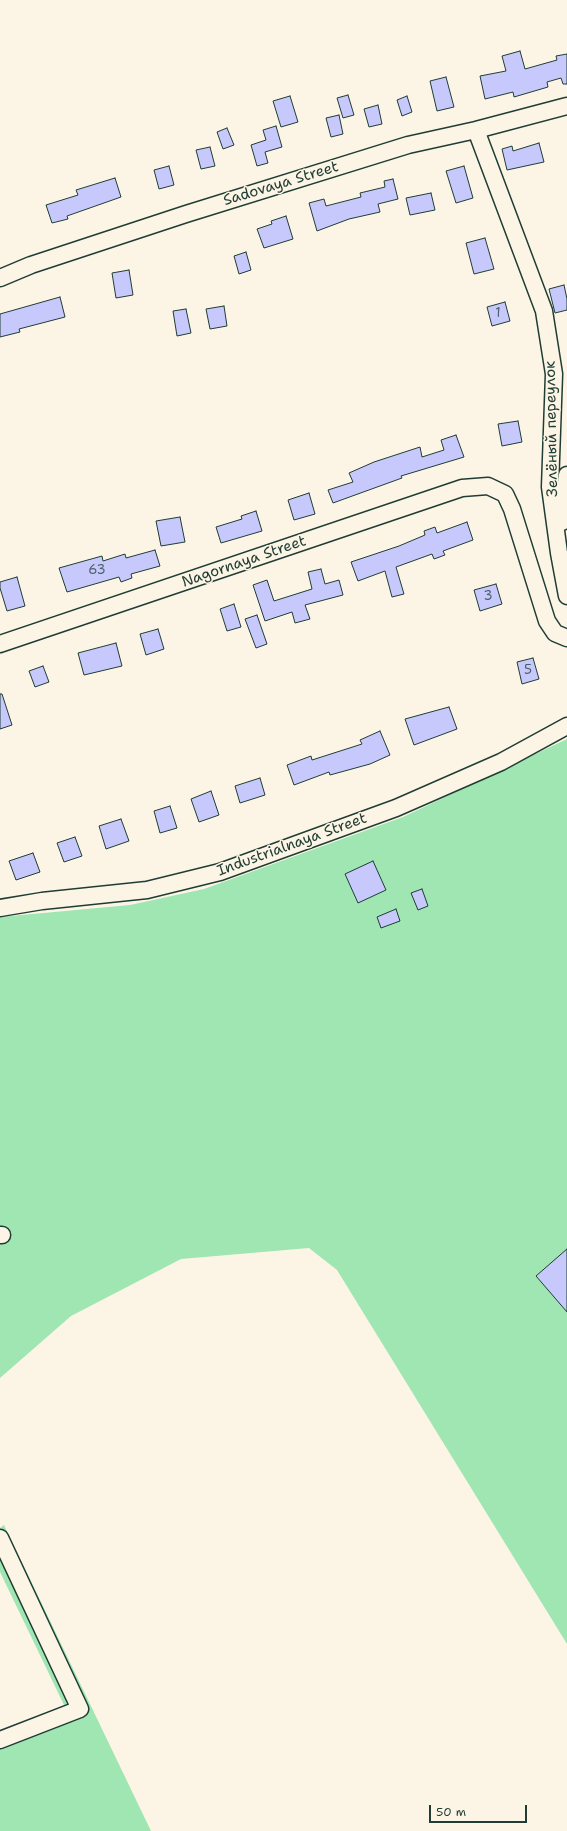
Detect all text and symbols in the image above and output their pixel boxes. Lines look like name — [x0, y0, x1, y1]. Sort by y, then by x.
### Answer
street label: Sadovaya Street — [221, 158, 341, 210]
house number: 1 — [495, 306, 501, 322]
street label: Зелёный переулок — [542, 361, 562, 497]
street label: Nagornaya Street — [180, 532, 308, 592]
house number: 63 — [88, 563, 106, 579]
house number: 3 — [483, 589, 493, 605]
house number: 5 — [524, 663, 532, 679]
street label: Industrialnaya Street — [215, 810, 369, 880]
scale bar — [431, 1797, 529, 1823]
text: 50 m — [436, 1804, 466, 1820]

